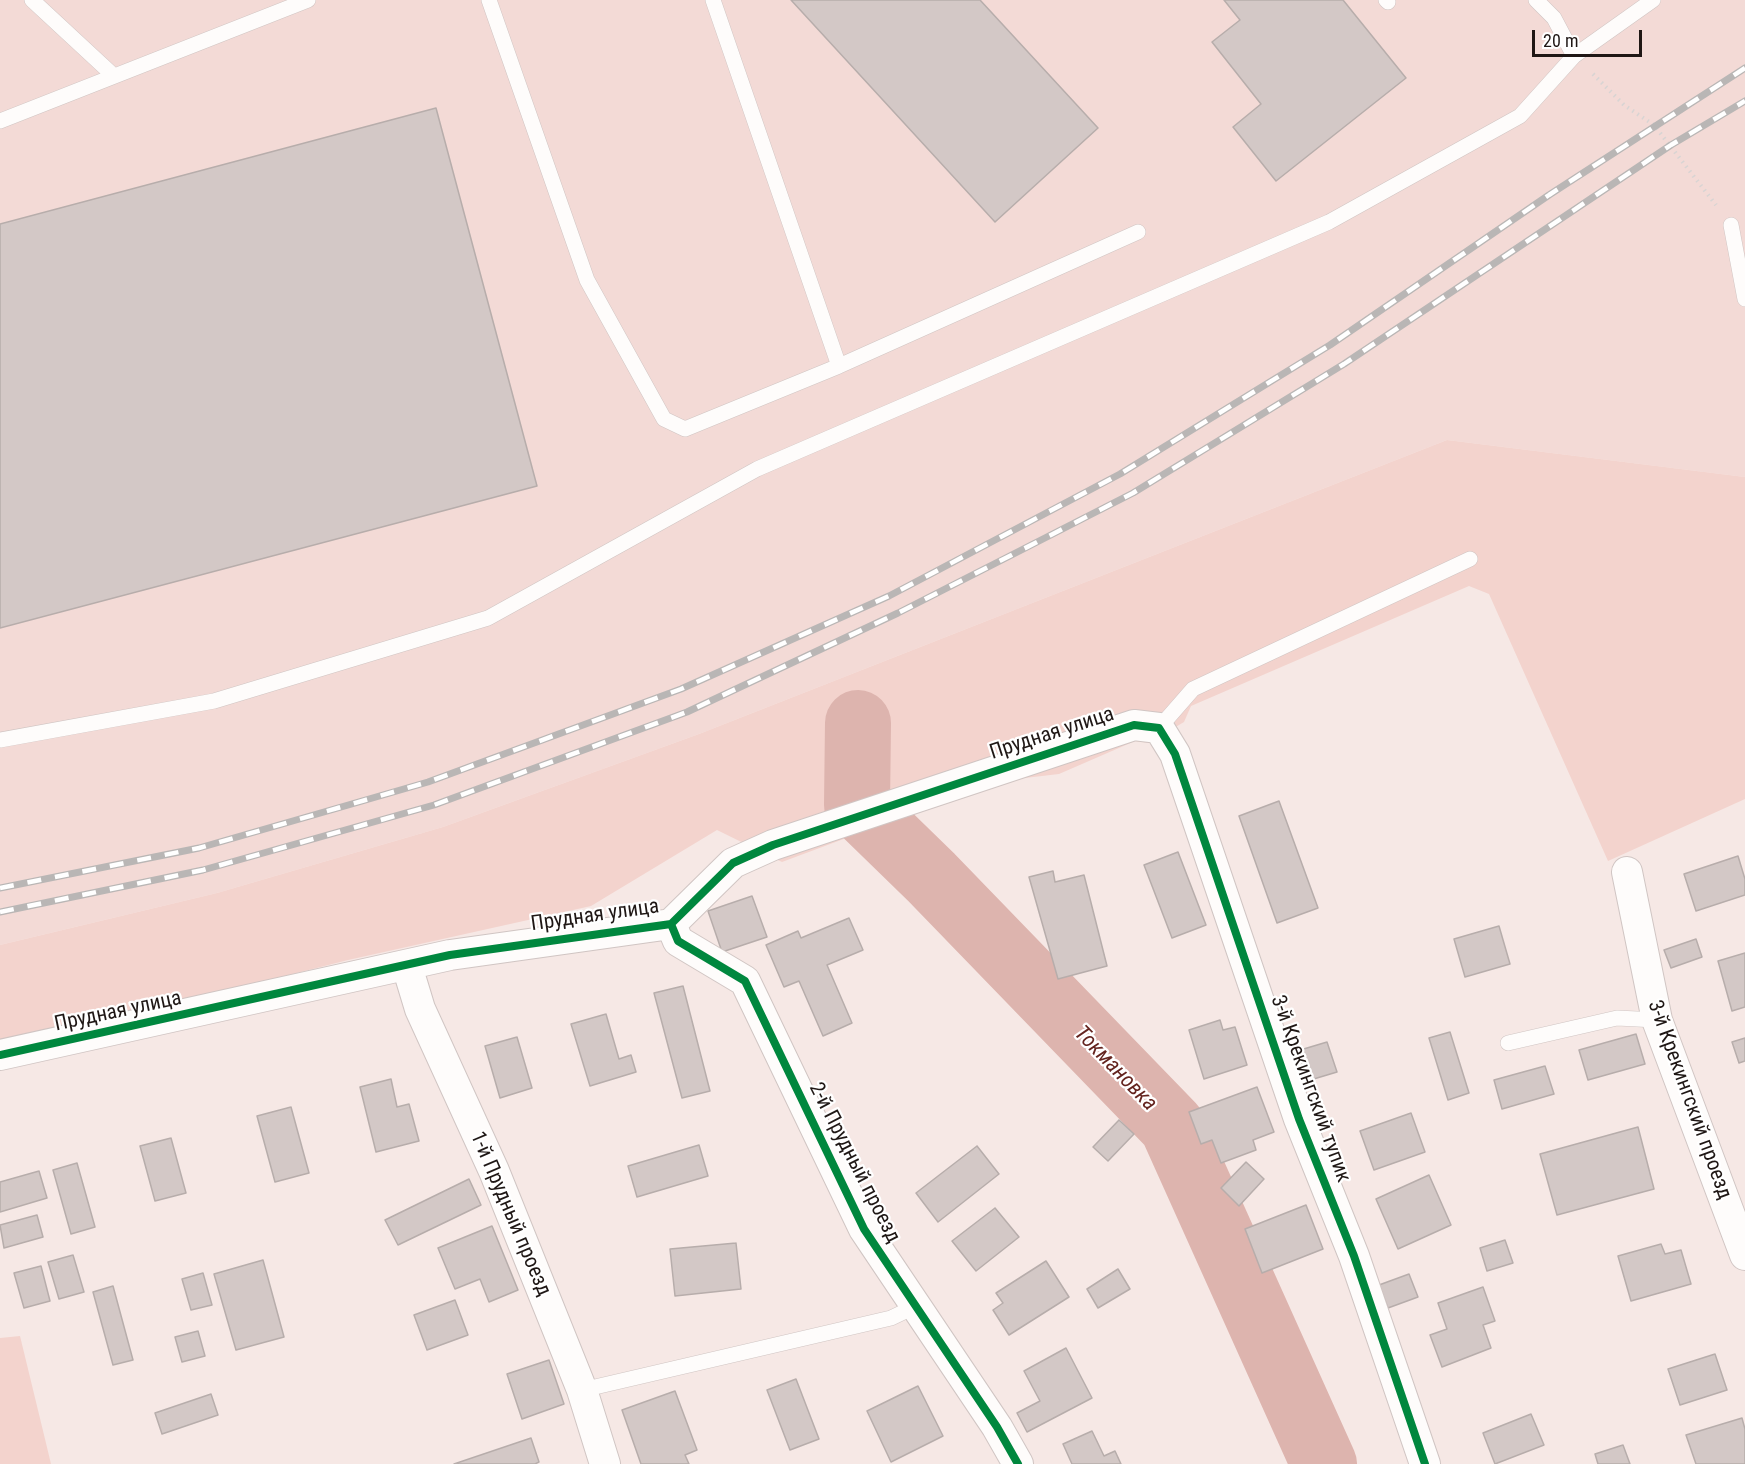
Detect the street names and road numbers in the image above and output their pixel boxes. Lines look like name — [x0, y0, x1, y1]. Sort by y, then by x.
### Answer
street label: Прудная улица — [987, 702, 1117, 766]
street label: Прудная улица — [529, 895, 661, 937]
street label: Прудная улица — [52, 986, 184, 1038]
street label: 3-й Крекингский тупик — [1264, 992, 1356, 1186]
street label: 3-й Крекингский проезд — [1641, 997, 1737, 1203]
street label: 2-й Прудный проезд — [803, 1079, 905, 1247]
street label: 1-й Прудный проезд — [464, 1128, 556, 1300]

